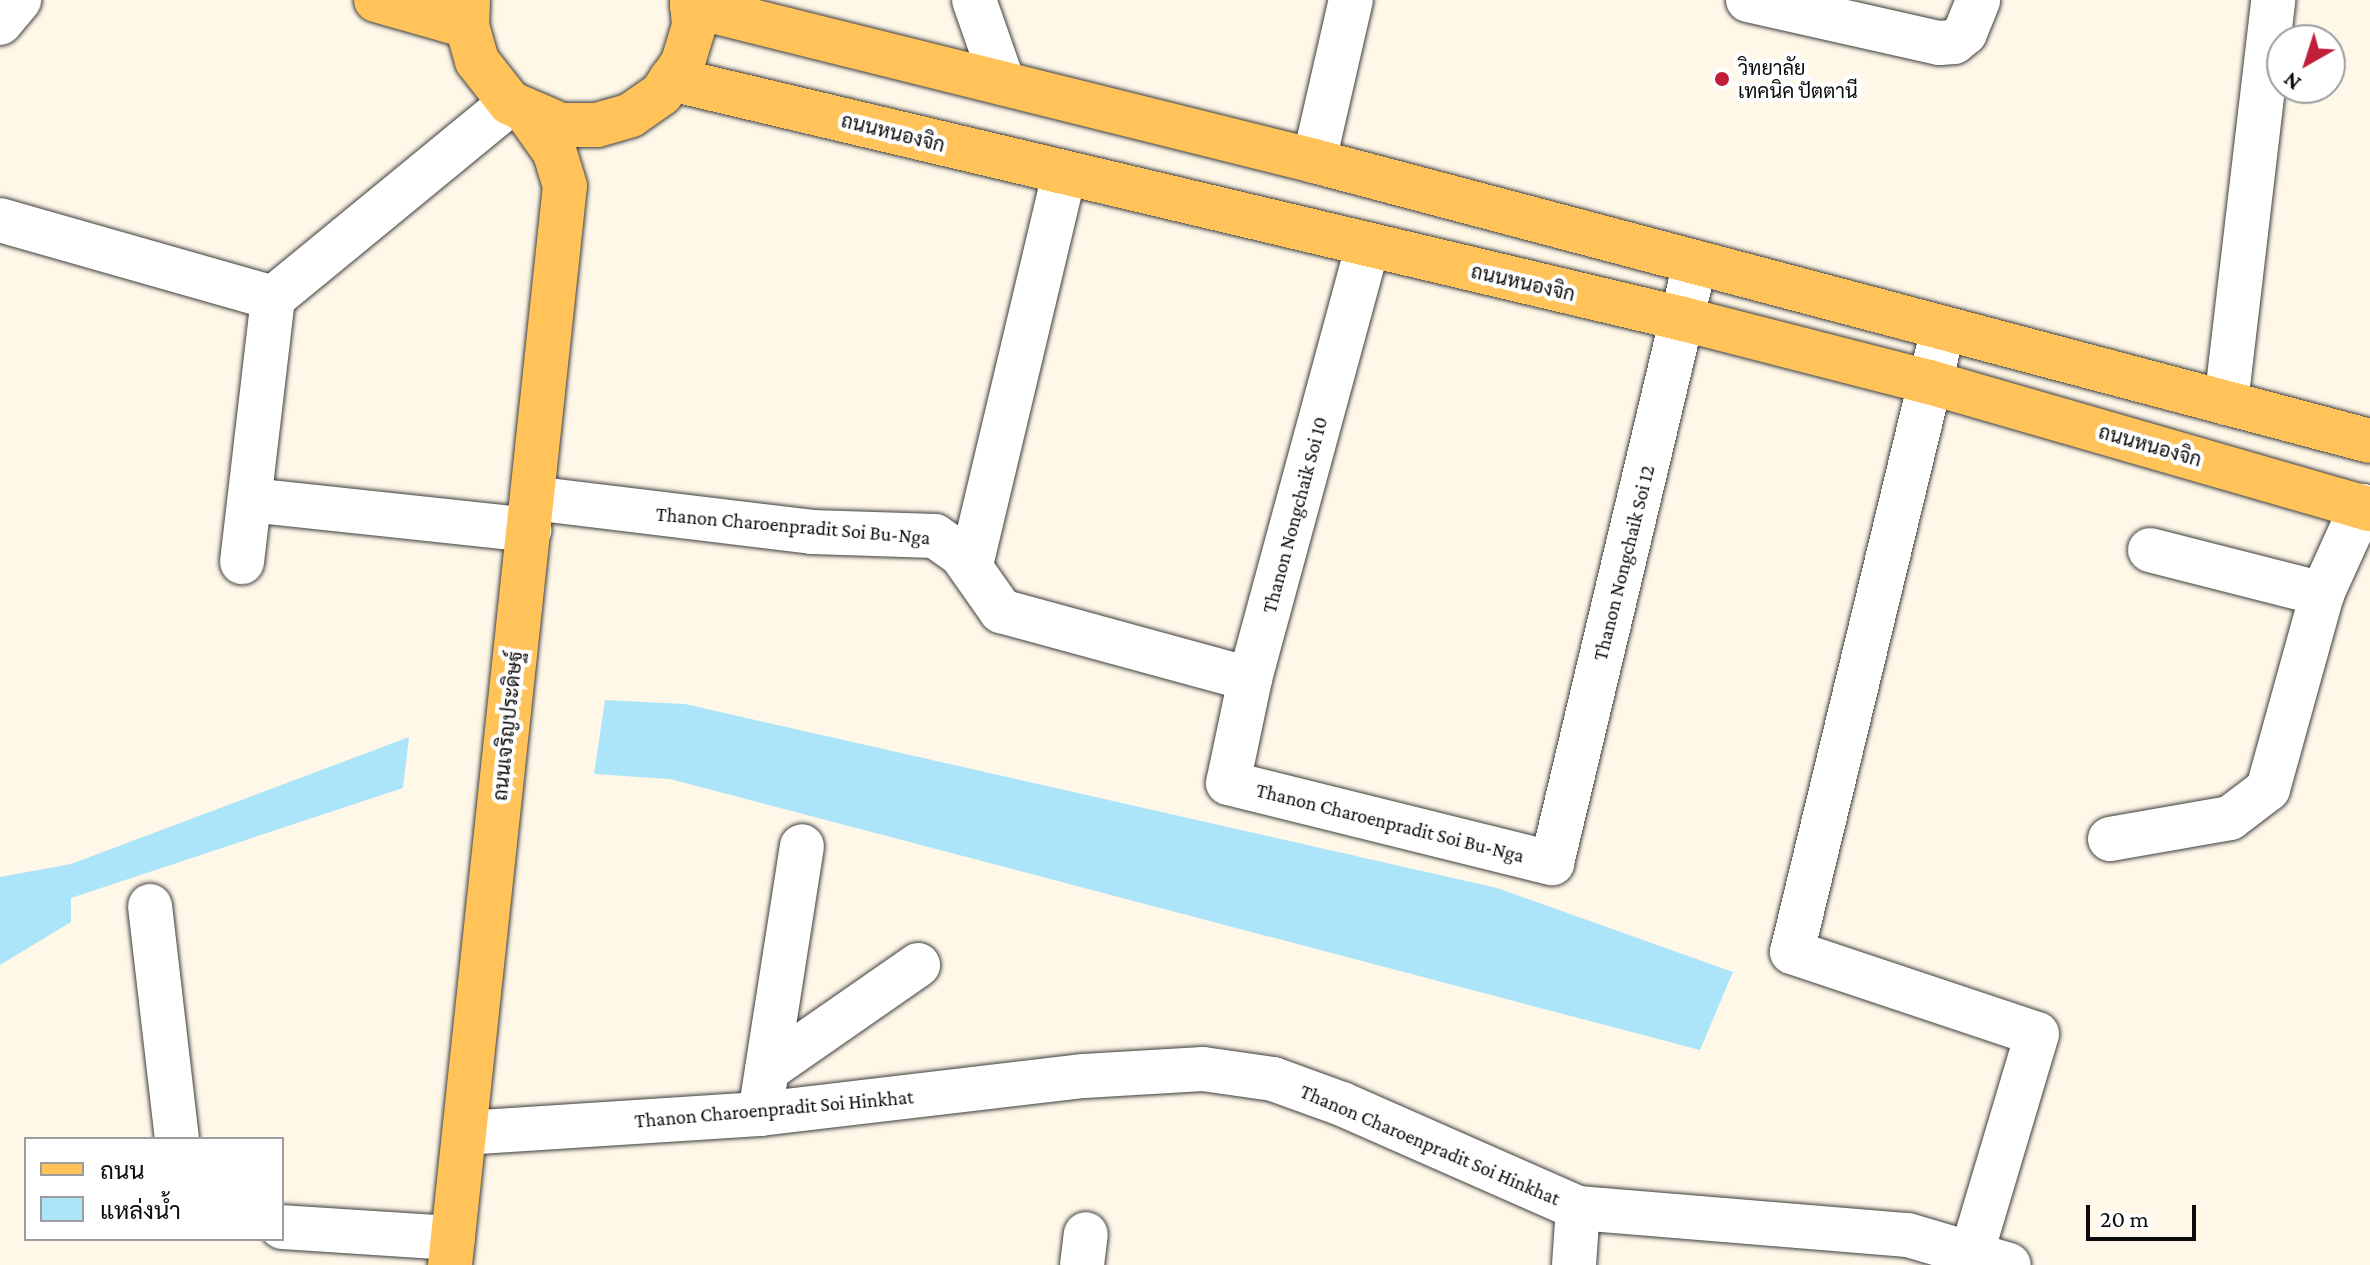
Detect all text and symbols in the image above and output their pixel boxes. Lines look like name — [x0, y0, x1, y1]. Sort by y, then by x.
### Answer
north arrow — [2266, 24, 2346, 104]
place label: วิทยาลัย เทคนิค ปัตตานี — [1738, 56, 1858, 103]
text: N — [2278, 67, 2306, 96]
marker: วิทยาลัย เทคนิค ปัตตานี — [1713, 70, 1731, 88]
street label: ถนนหนองจิก — [839, 109, 947, 157]
street label: ถนนหนองจิก — [1469, 259, 1577, 307]
street label: Thanon Nongchaik Soi 10 — [1257, 414, 1333, 616]
street label: ถนนหนองจิก — [2096, 420, 2204, 472]
street label: Thanon Nongchaik Soi 12 — [1588, 463, 1660, 663]
street label: Thanon Charoenpradit Soi Bu-Nga — [655, 502, 931, 550]
street label: ถนนเจริญประดิษฐ์ — [488, 650, 528, 802]
street label: Thanon Charoenpradit Soi Bu-Nga — [1253, 778, 1527, 868]
street label: Thanon Charoenpradit Soi Hinkhat — [1296, 1079, 1564, 1211]
street label: Thanon Charoenpradit Soi Hinkhat — [633, 1085, 915, 1133]
legend — [24, 1137, 284, 1241]
text: ถนน — [100, 1157, 145, 1184]
scale bar — [2090, 1189, 2200, 1239]
text: แหล่งน้ำ — [100, 1197, 181, 1224]
text: 20 m — [2100, 1205, 2149, 1232]

